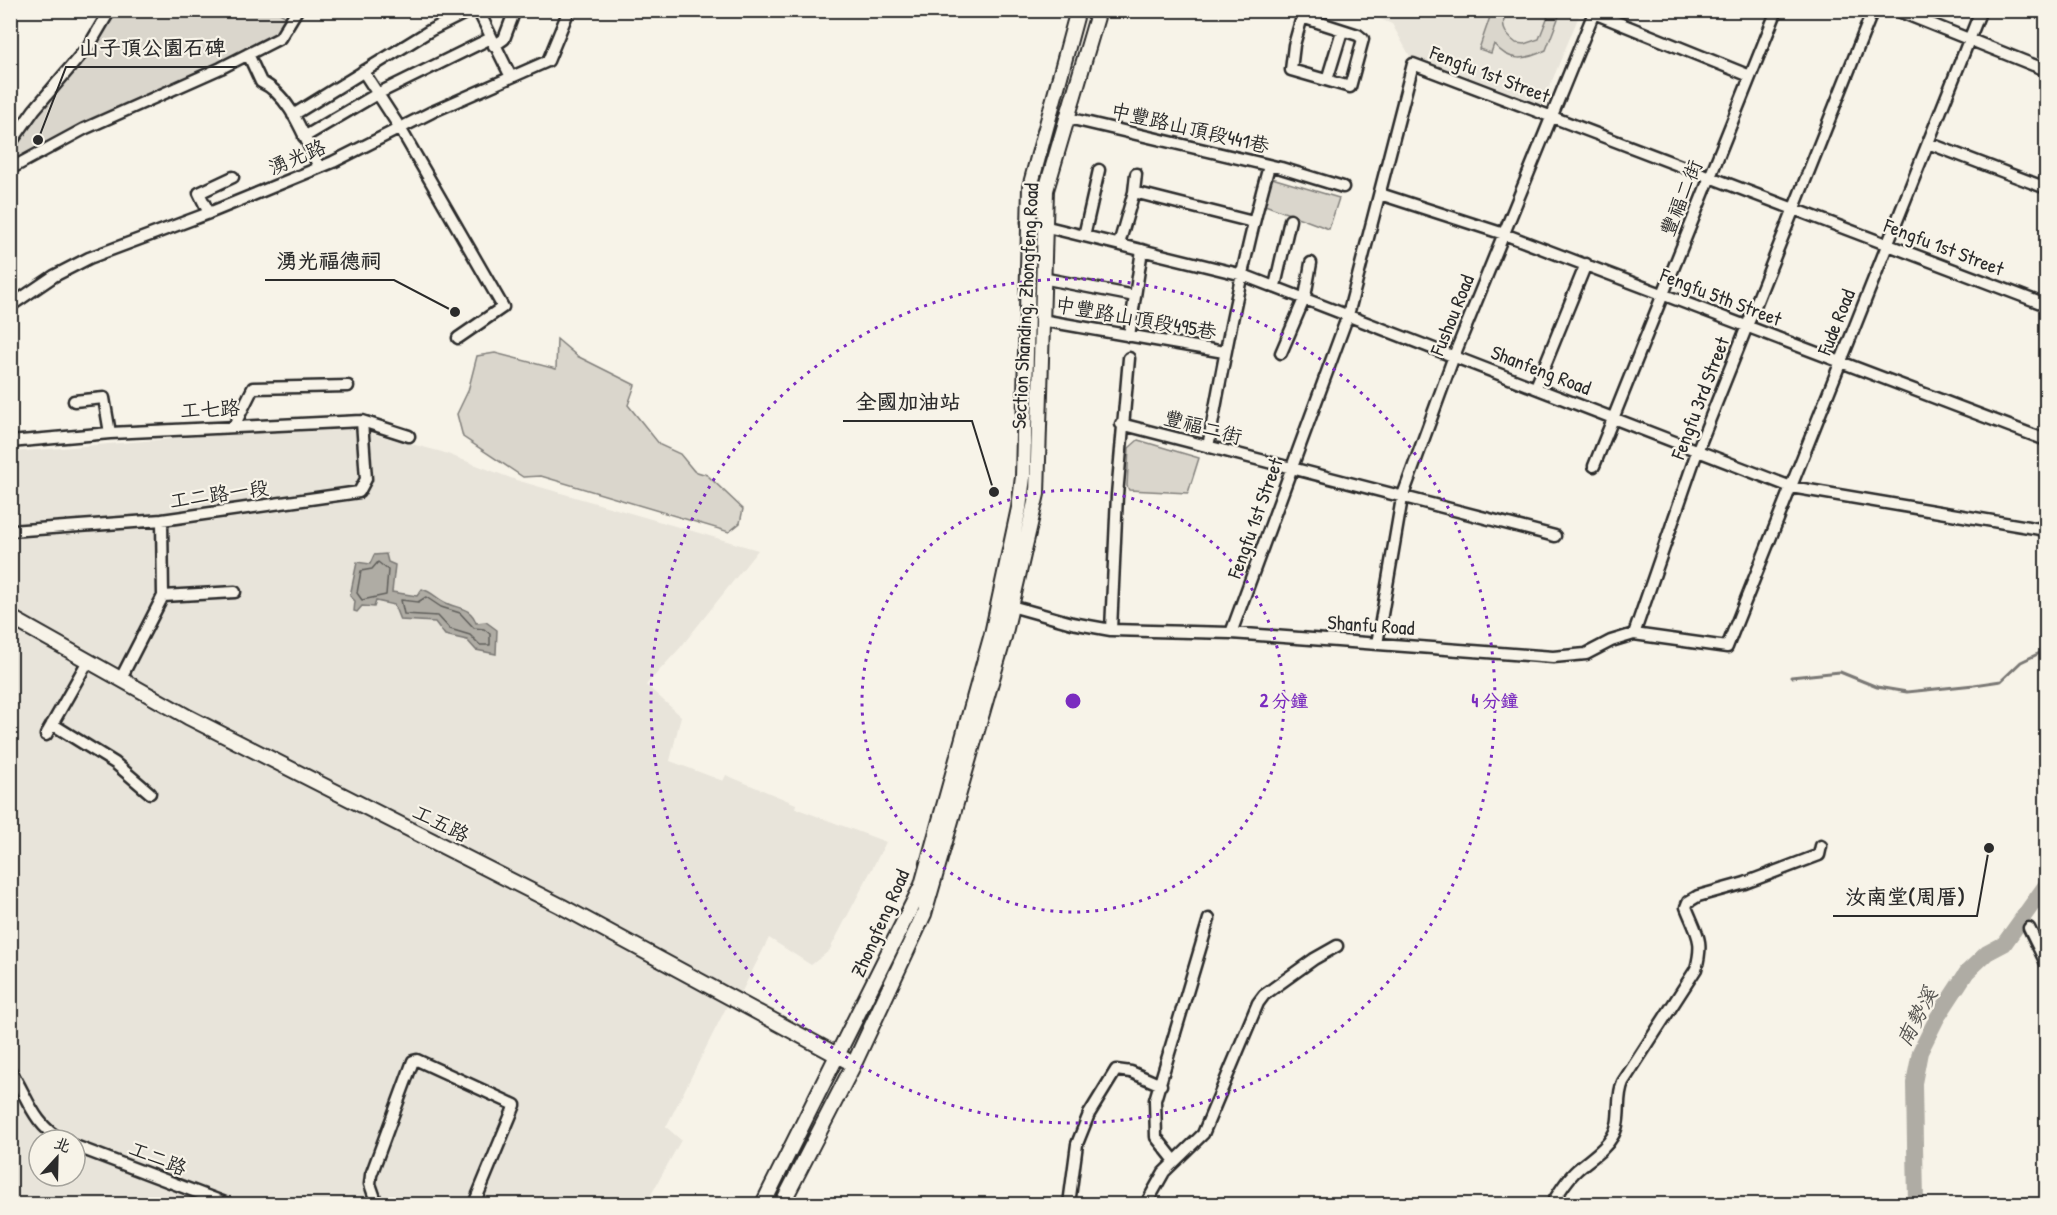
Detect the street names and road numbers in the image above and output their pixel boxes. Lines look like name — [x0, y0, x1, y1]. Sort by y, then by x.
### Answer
street label: Fengfu 1st Street — [1426, 38, 1555, 109]
street label: 中豐路山頂段441巷 — [1108, 96, 1273, 159]
street label: 湧光路 — [264, 132, 331, 181]
street label: 豐福二街 — [1653, 156, 1708, 240]
street label: Section Shanding, Zhongfeng Road — [1005, 182, 1044, 430]
street label: Fengfu 1st Street — [1880, 211, 2009, 282]
street label: Fengfu 5th Street — [1656, 261, 1787, 332]
street label: Fushou Road — [1423, 270, 1480, 360]
street label: Fude Road — [1810, 285, 1861, 360]
street label: 中豐路山頂段495巷 — [1053, 290, 1220, 345]
street label: Fengfu 3rd Street — [1663, 332, 1736, 464]
street label: Shanfeng Road — [1487, 338, 1595, 401]
street label: 工七路 — [179, 393, 242, 424]
street label: 豐福二街 — [1161, 403, 1245, 450]
street label: Fengfu 1st Street — [1220, 453, 1289, 583]
street label: 工二路一段 — [168, 473, 270, 514]
street label: Shanfu Road — [1327, 608, 1416, 641]
street label: 工五路 — [408, 797, 475, 848]
street label: Zhongfeng Road — [844, 865, 915, 981]
street label: 工二路 — [125, 1134, 192, 1182]

